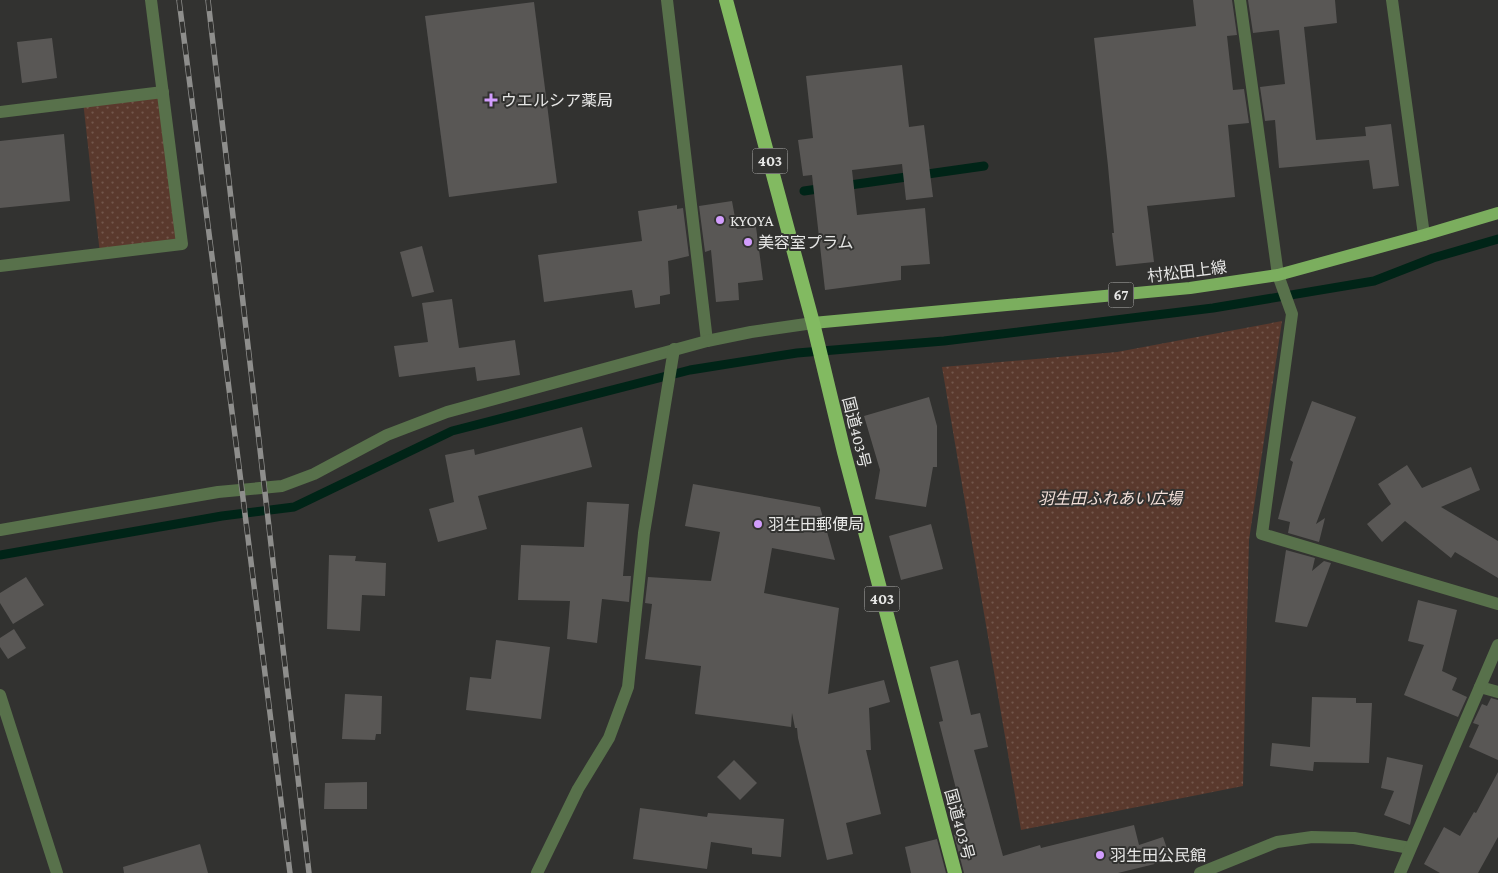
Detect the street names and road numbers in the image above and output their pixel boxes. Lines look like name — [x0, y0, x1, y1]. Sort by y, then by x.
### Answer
road number: 403 — [752, 148, 788, 174]
street label: 村松田上線 — [1146, 258, 1228, 285]
road number: 67 — [1108, 282, 1134, 308]
street label: 国道403号 — [839, 395, 874, 469]
road number: 403 — [864, 586, 900, 612]
street label: 国道403号 — [942, 787, 977, 861]

